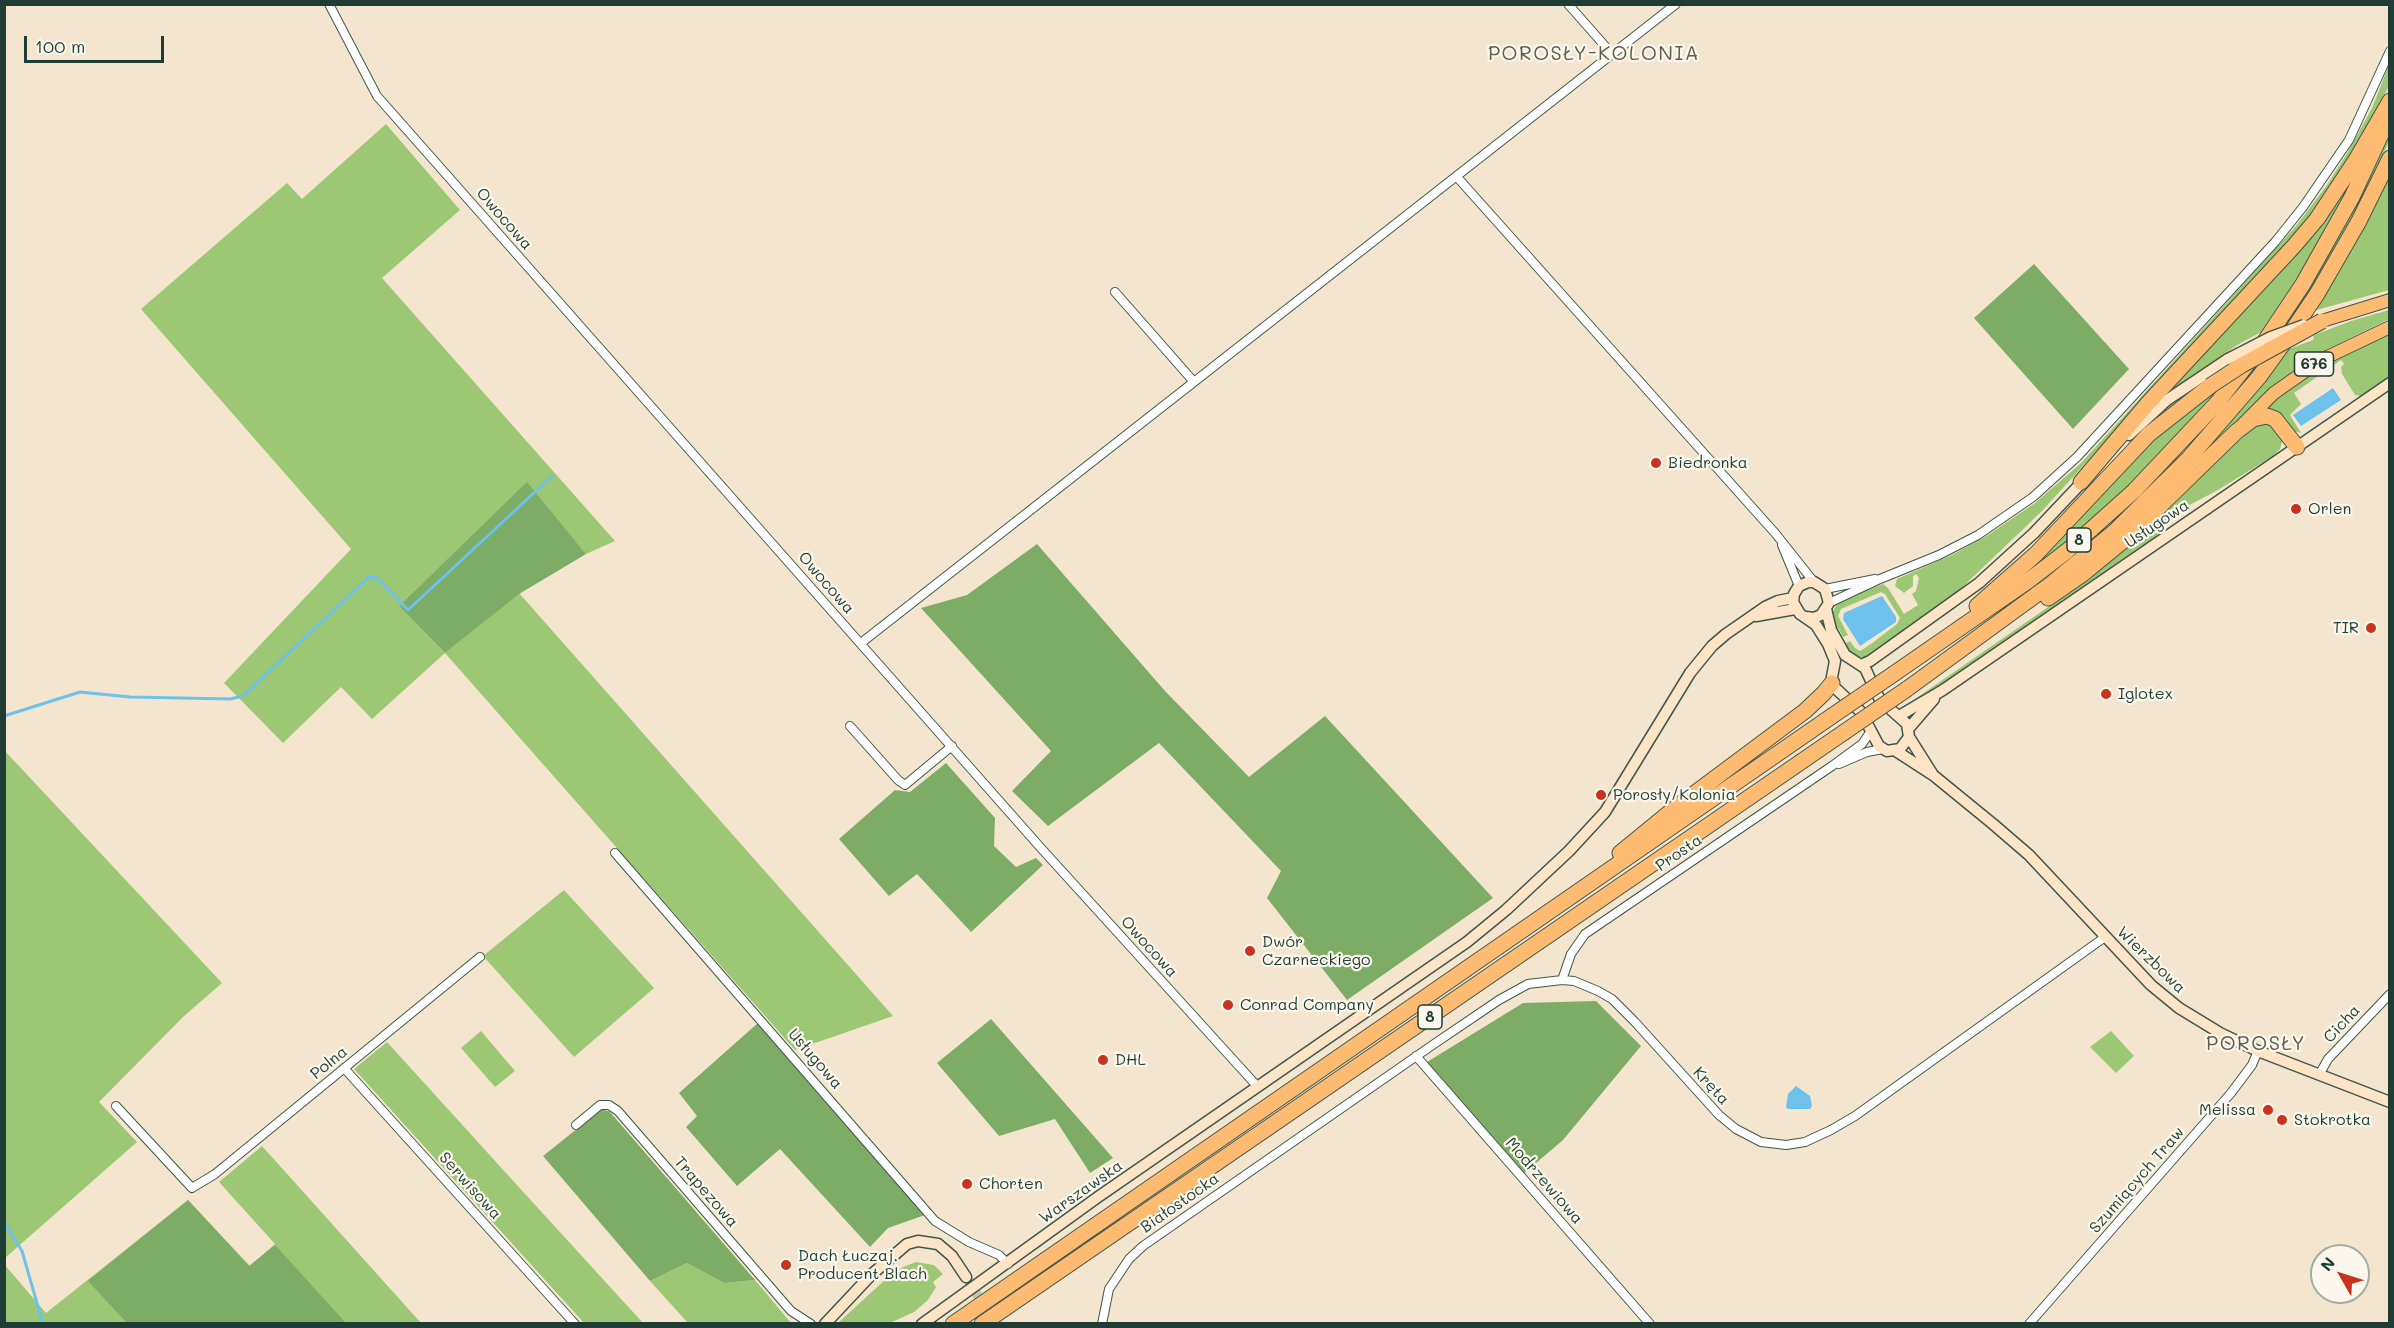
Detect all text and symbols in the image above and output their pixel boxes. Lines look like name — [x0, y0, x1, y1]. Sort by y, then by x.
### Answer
scale bar — [27, 24, 166, 62]
text: 100 m — [35, 34, 85, 58]
district label: POROSŁY-KOLONIA — [1488, 42, 1700, 66]
street label: Owocowa — [472, 184, 536, 254]
road number: 676 — [2294, 352, 2334, 376]
place label: Biedronka — [1668, 453, 1748, 473]
marker: Biedronka — [1649, 456, 1663, 470]
street label: Usługowa — [2121, 496, 2193, 552]
place label: Orlen — [2308, 499, 2351, 519]
marker: Orlen — [2289, 502, 2303, 516]
road number: 8 — [2067, 528, 2091, 552]
street label: Owocowa — [794, 548, 858, 618]
place label: TIR — [2333, 618, 2359, 638]
marker: TIR — [2364, 621, 2378, 635]
place label: Iglotex — [2118, 684, 2173, 704]
marker: Iglotex — [2099, 687, 2113, 701]
place label: Porosły/Kolonia — [1613, 785, 1736, 805]
marker: Porosły/Kolonia — [1594, 788, 1608, 802]
street label: Prosta — [1652, 830, 1706, 876]
street label: Owocowa — [1116, 912, 1182, 982]
street label: Wierzbowa — [2113, 923, 2189, 997]
place label: Dwór Czarneckiego — [1262, 932, 1371, 970]
marker: Dwór Czarneckiego — [1243, 944, 1257, 958]
place label: Conrad Company — [1240, 995, 1374, 1015]
marker: Conrad Company — [1221, 998, 1235, 1012]
street label: Cicha — [2320, 1001, 2364, 1047]
road number: 8 — [1418, 1005, 1442, 1029]
street label: Usługowa — [784, 1025, 846, 1093]
district label: POROSŁY — [2206, 1032, 2306, 1056]
street label: Polna — [307, 1042, 351, 1084]
place label: DHL — [1115, 1050, 1146, 1070]
marker: DHL — [1096, 1053, 1110, 1067]
street label: Kręta — [1689, 1063, 1733, 1109]
place label: Melissa — [2199, 1100, 2256, 1120]
marker: Melissa — [2261, 1103, 2275, 1117]
place label: Stokrotka — [2294, 1110, 2371, 1130]
marker: Stokrotka — [2275, 1113, 2289, 1127]
street label: Szumiących Traw — [2085, 1123, 2189, 1237]
street label: Modrzewiowa — [1501, 1134, 1587, 1228]
street label: Serwisowa — [435, 1148, 505, 1224]
street label: Trapezowa — [670, 1153, 742, 1231]
street label: Warszawska — [1036, 1156, 1126, 1228]
street label: Białostocka — [1137, 1169, 1223, 1237]
place label: Chorten — [979, 1174, 1043, 1194]
marker: Chorten — [960, 1177, 974, 1191]
north arrow — [2310, 1244, 2370, 1304]
place label: Dach Łuczaj. Producent Blach — [798, 1246, 927, 1284]
text: N — [2315, 1252, 2339, 1275]
marker: Dach Łuczaj. Producent Blach — [779, 1258, 793, 1272]

